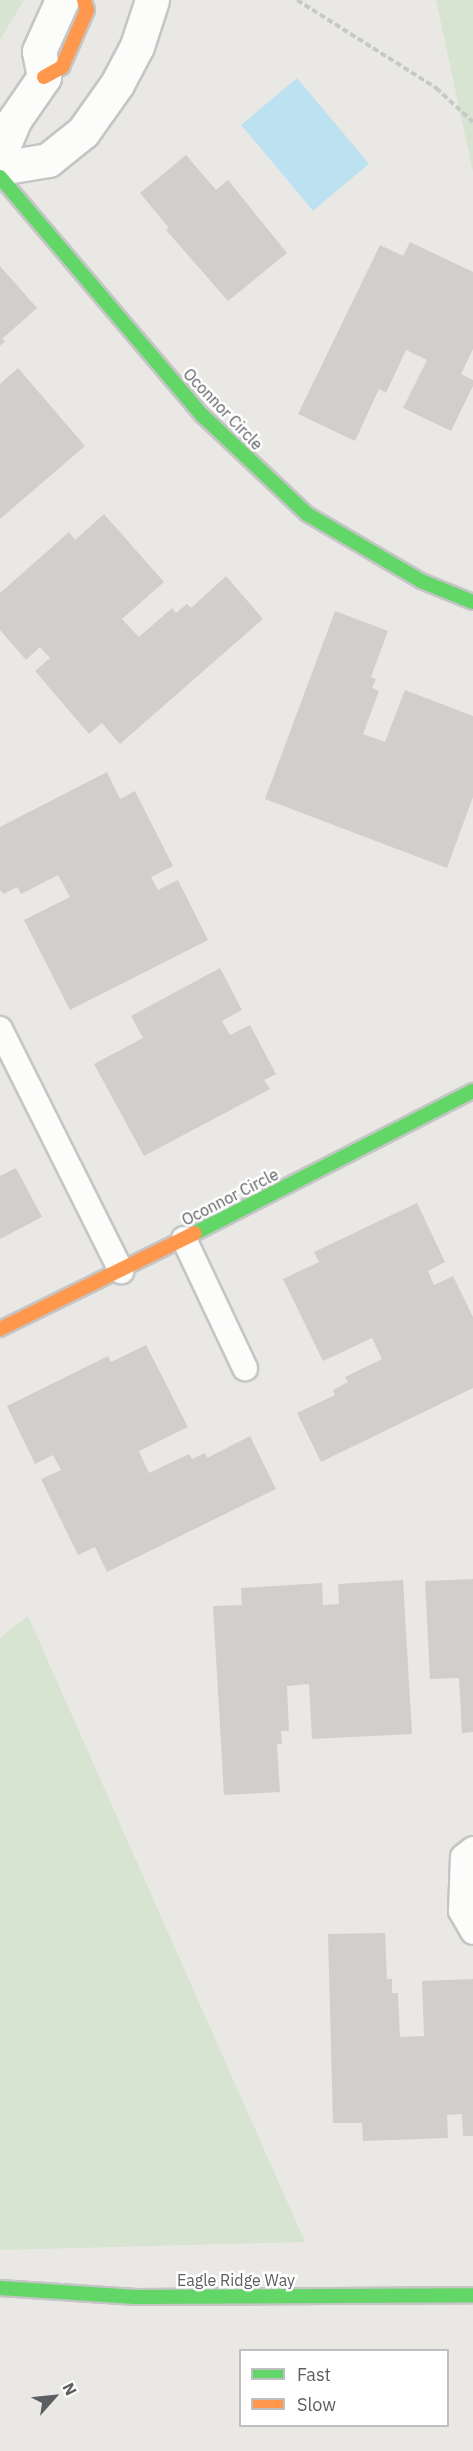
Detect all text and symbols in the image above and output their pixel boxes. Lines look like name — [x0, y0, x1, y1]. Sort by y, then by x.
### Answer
street label: Oconnor Circle — [179, 364, 267, 454]
street label: Oconnor Circle — [178, 1164, 282, 1230]
street label: Eagle Ridge Way — [177, 2270, 295, 2290]
legend — [239, 2349, 449, 2427]
text: Fast — [297, 2363, 331, 2386]
north arrow — [24, 2367, 84, 2427]
text: N — [58, 2379, 82, 2399]
text: Slow — [297, 2393, 336, 2416]

